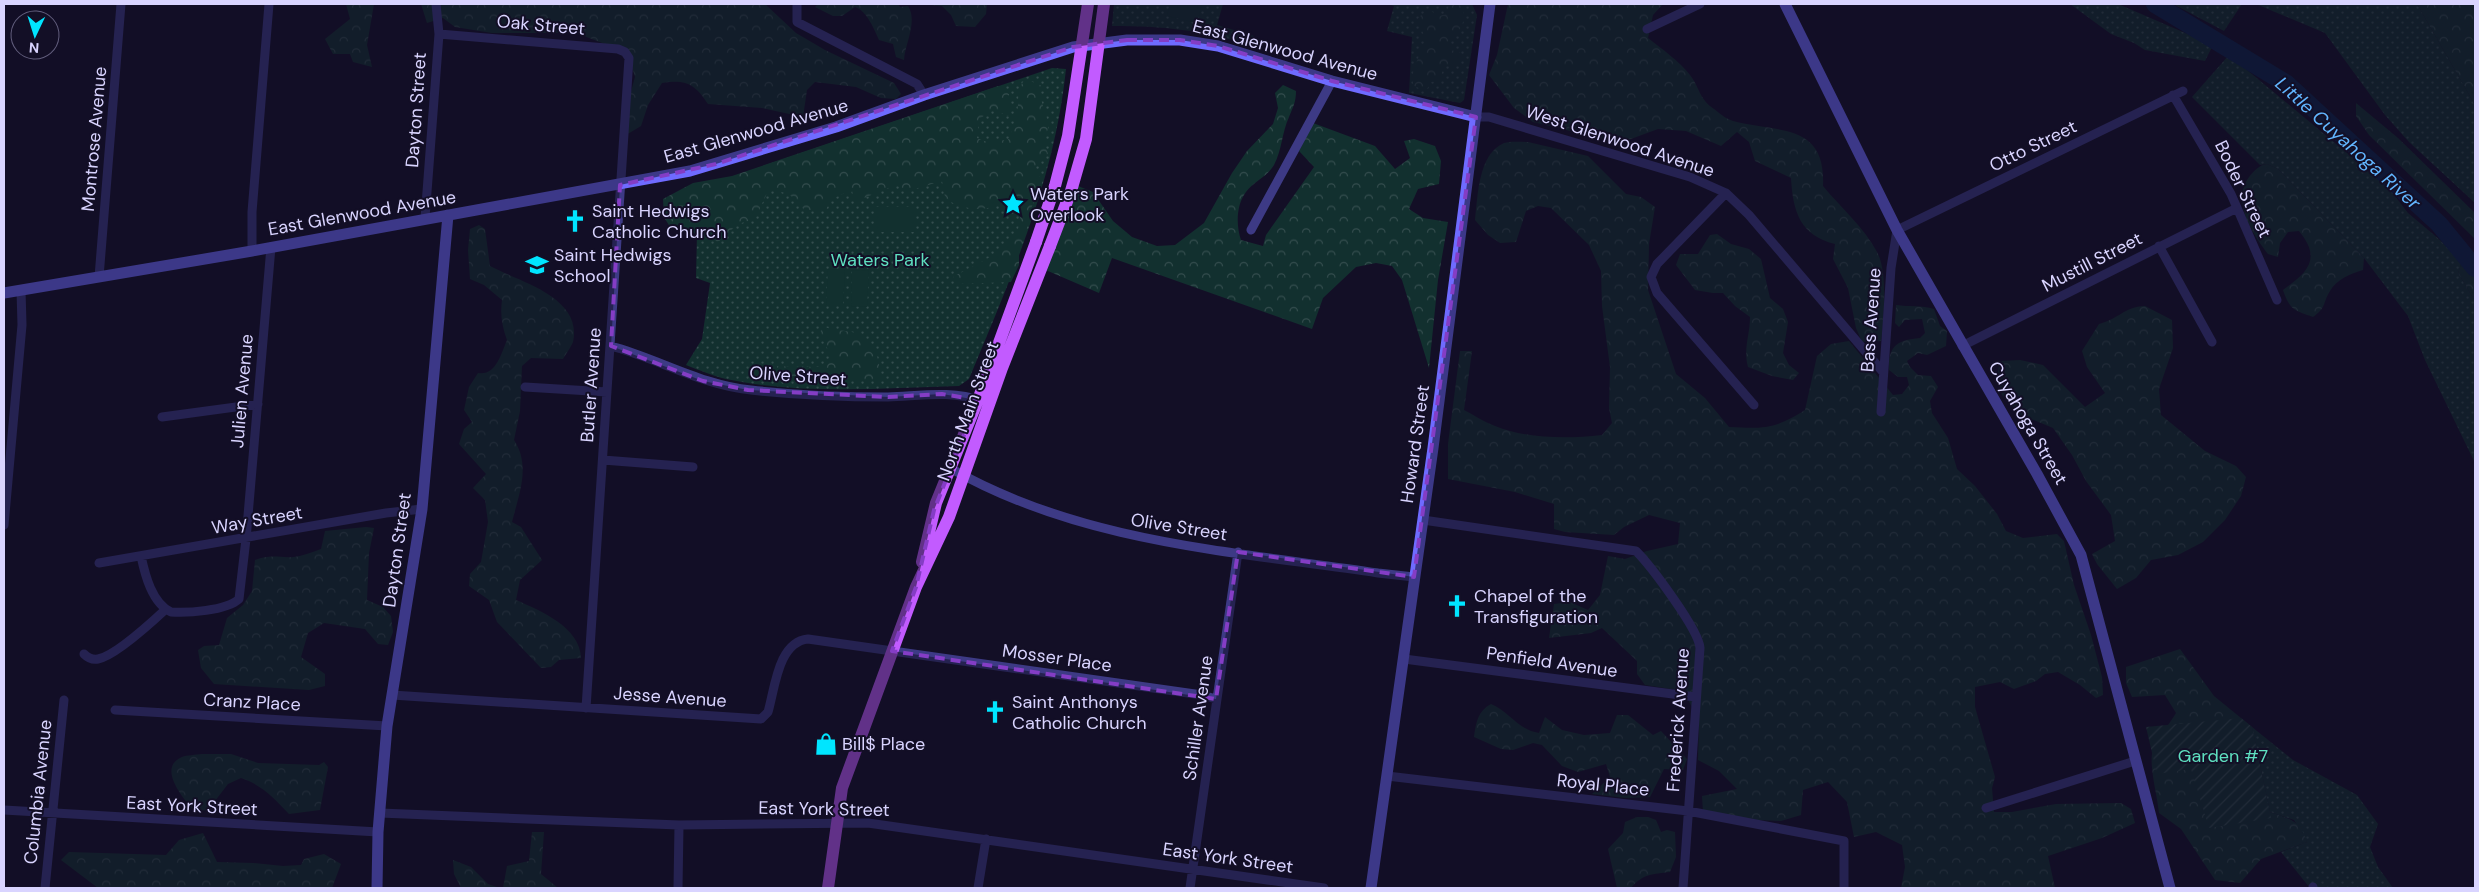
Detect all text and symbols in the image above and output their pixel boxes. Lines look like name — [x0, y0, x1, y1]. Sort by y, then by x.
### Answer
street label: Oak Street — [496, 9, 586, 41]
north arrow — [10, 10, 60, 60]
street label: East Glenwood Avenue — [1190, 14, 1380, 86]
text: N — [28, 39, 40, 57]
street label: Dayton Street — [400, 52, 432, 168]
street label: Montrose Avenue — [76, 66, 112, 212]
water label: Little Cuyahoga River — [2270, 71, 2427, 216]
street label: East Glenwood Avenue — [661, 93, 851, 169]
street label: West Glenwood Avenue — [1522, 99, 1718, 183]
street label: Otto Street — [1985, 115, 2081, 177]
street label: Boder Street — [2209, 136, 2277, 242]
place label: Waters Park Overlook — [1030, 182, 1129, 227]
street label: East Glenwood Avenue — [266, 185, 458, 241]
place icon: Waters Park Overlook — [1000, 191, 1026, 217]
place label: Saint Hedwigs Catholic Church — [592, 199, 726, 244]
church icon: Saint Hedwigs Catholic Church — [562, 208, 588, 234]
street label: Mustill Street — [2038, 226, 2146, 298]
place label: Saint Hedwigs School — [554, 243, 672, 288]
park label: Waters Park — [830, 248, 930, 272]
school or university icon: Saint Hedwigs School — [524, 252, 550, 278]
street label: Bass Avenue — [1855, 267, 1887, 373]
street label: Butler Avenue — [575, 327, 607, 443]
street label: Julien Avenue — [225, 333, 259, 449]
street label: North Main Street — [932, 338, 1004, 484]
street label: Cuyahoga Street — [1983, 357, 2073, 489]
street label: Olive Street — [749, 361, 847, 391]
street label: Howard Street — [1395, 383, 1435, 505]
street label: Dayton Street — [377, 491, 417, 609]
street label: Way Street — [210, 500, 304, 540]
street label: Olive Street — [1129, 508, 1229, 546]
place label: Chapel of the Transfiguration — [1474, 584, 1598, 629]
church icon: Chapel of the Transfiguration — [1444, 593, 1470, 619]
street label: Mosser Place — [1001, 638, 1113, 678]
street label: Penfield Avenue — [1485, 641, 1619, 683]
street label: Frederick Avenue — [1661, 647, 1695, 793]
street label: Schiller Avenue — [1177, 654, 1219, 782]
street label: Jesse Avenue — [613, 681, 727, 713]
street label: Cranz Place — [203, 687, 301, 717]
place label: Saint Anthonys Catholic Church — [1012, 690, 1146, 735]
church icon: Saint Anthonys Catholic Church — [982, 699, 1008, 725]
street label: Columbia Avenue — [18, 719, 58, 865]
shop icon: Bill$ Place — [813, 731, 839, 757]
place label: Bill$ Place — [842, 732, 925, 756]
park label: Garden #7 — [2178, 744, 2268, 768]
street label: Royal Place — [1556, 768, 1650, 802]
street label: East York Street — [126, 791, 258, 821]
street label: East York Street — [758, 796, 890, 822]
street label: East York Street — [1161, 837, 1295, 879]

